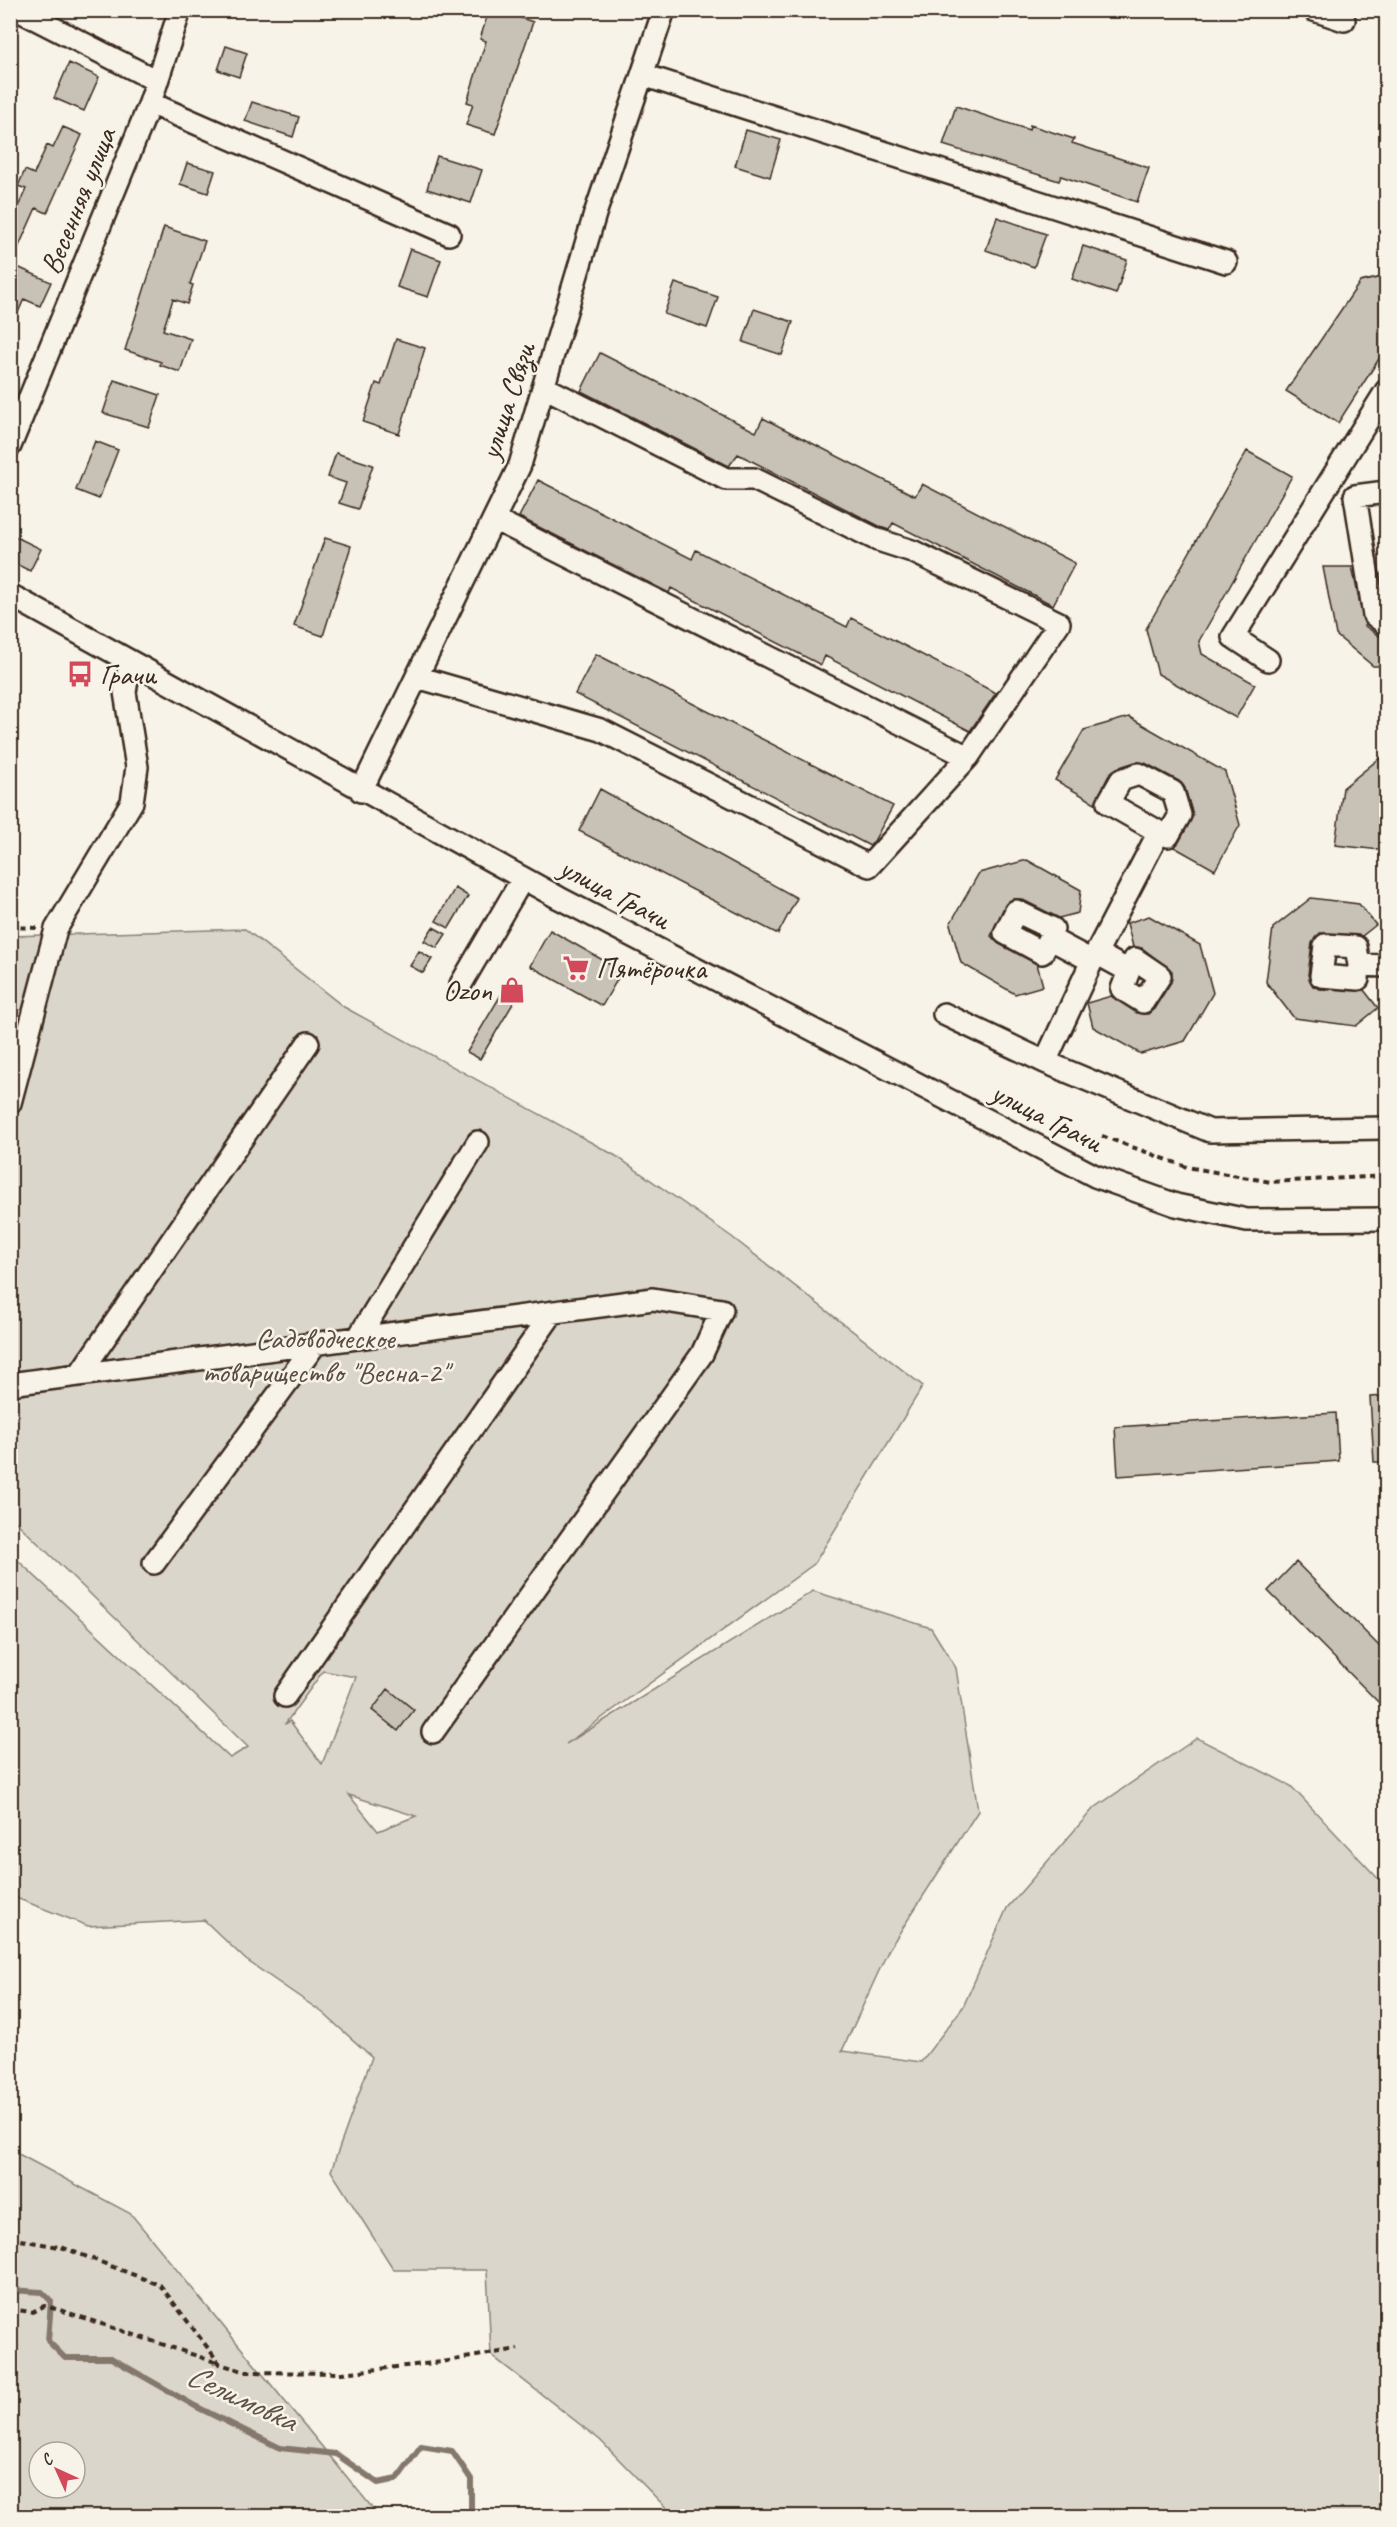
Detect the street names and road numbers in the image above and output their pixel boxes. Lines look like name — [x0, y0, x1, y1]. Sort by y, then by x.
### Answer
street label: Весенняя улица — [31, 121, 125, 280]
street label: улица Связи — [470, 336, 544, 466]
street label: улица Грачи — [551, 847, 678, 939]
street label: улица Грачи — [983, 1072, 1110, 1162]

